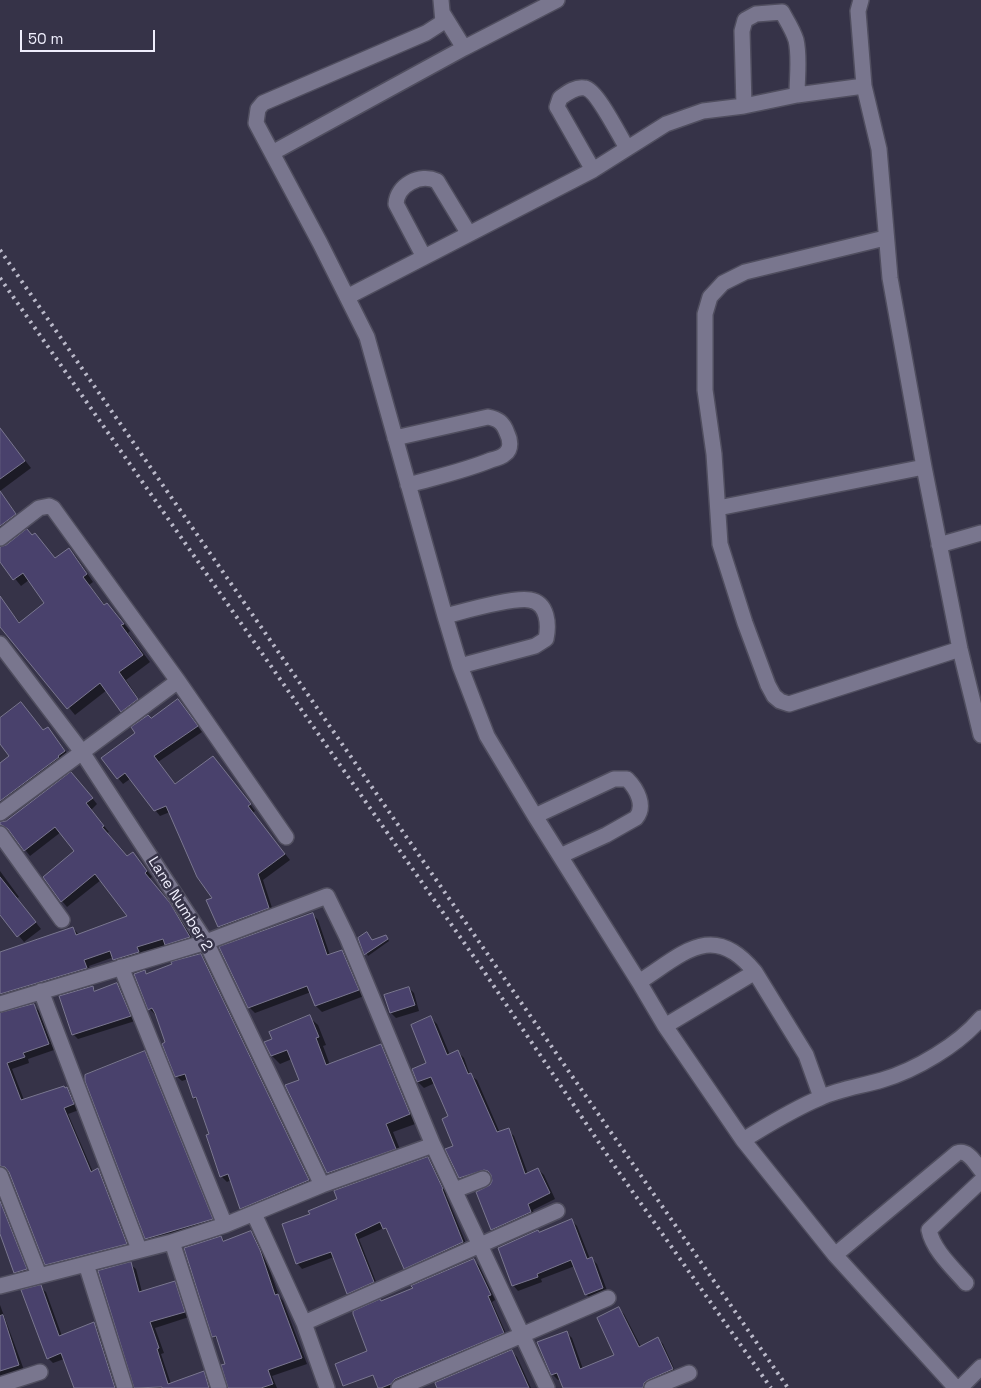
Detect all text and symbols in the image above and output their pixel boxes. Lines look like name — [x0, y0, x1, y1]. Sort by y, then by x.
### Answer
scale bar — [22, 20, 158, 52]
text: 50 m — [28, 29, 63, 48]
street label: Lane Number 2 — [144, 853, 216, 955]

